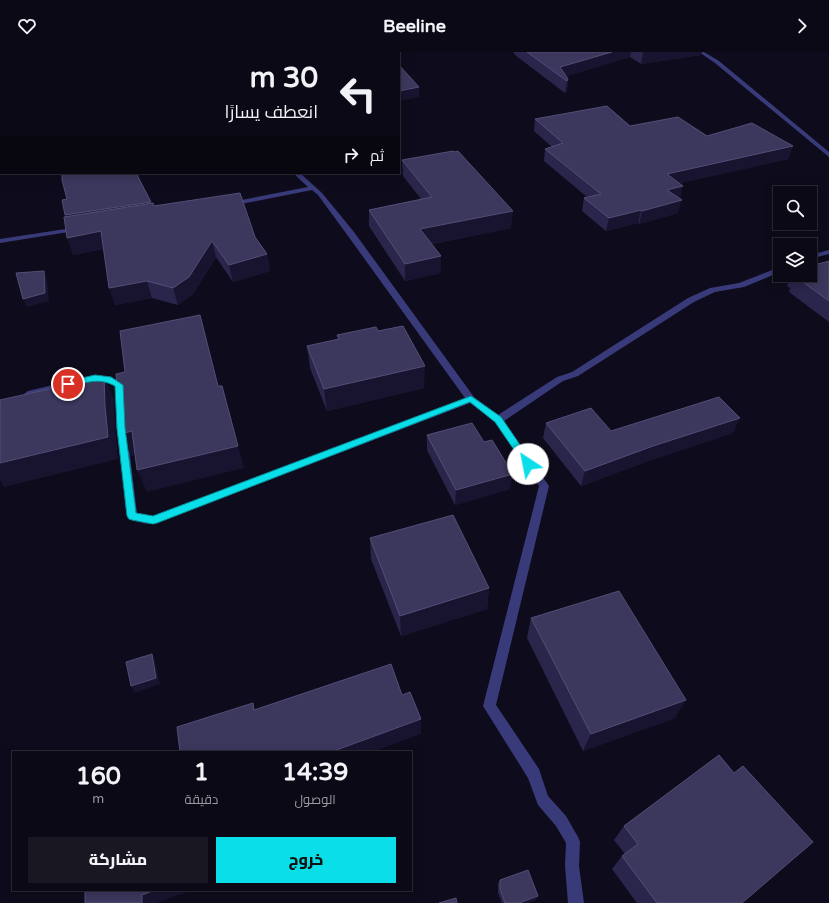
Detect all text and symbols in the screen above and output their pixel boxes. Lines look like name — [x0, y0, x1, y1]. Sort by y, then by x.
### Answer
icon: heart — [16, 15, 38, 37]
text: Beeline — [383, 15, 446, 37]
icon: forward — [791, 15, 813, 37]
text: 30 m — [250, 61, 318, 95]
icon: left — [332, 68, 384, 120]
text: انعطف يسارًا — [225, 101, 318, 123]
icon: right — [340, 144, 362, 166]
text: ثم — [370, 147, 384, 165]
map controls — [773, 186, 817, 282]
button: search — [773, 186, 817, 230]
button: layers — [773, 238, 817, 282]
pin — [51, 367, 85, 401]
icon: arrive — [57, 373, 79, 395]
position arrow — [507, 443, 549, 485]
text: 1 — [194, 758, 209, 787]
text: 14:39 — [282, 758, 348, 787]
text: 160 — [76, 762, 121, 791]
text: m — [92, 791, 104, 807]
text: دقيقة — [184, 792, 218, 808]
text: الوصول — [294, 792, 336, 808]
button: مشاركة — [28, 837, 208, 883]
button: خروج — [216, 837, 396, 883]

